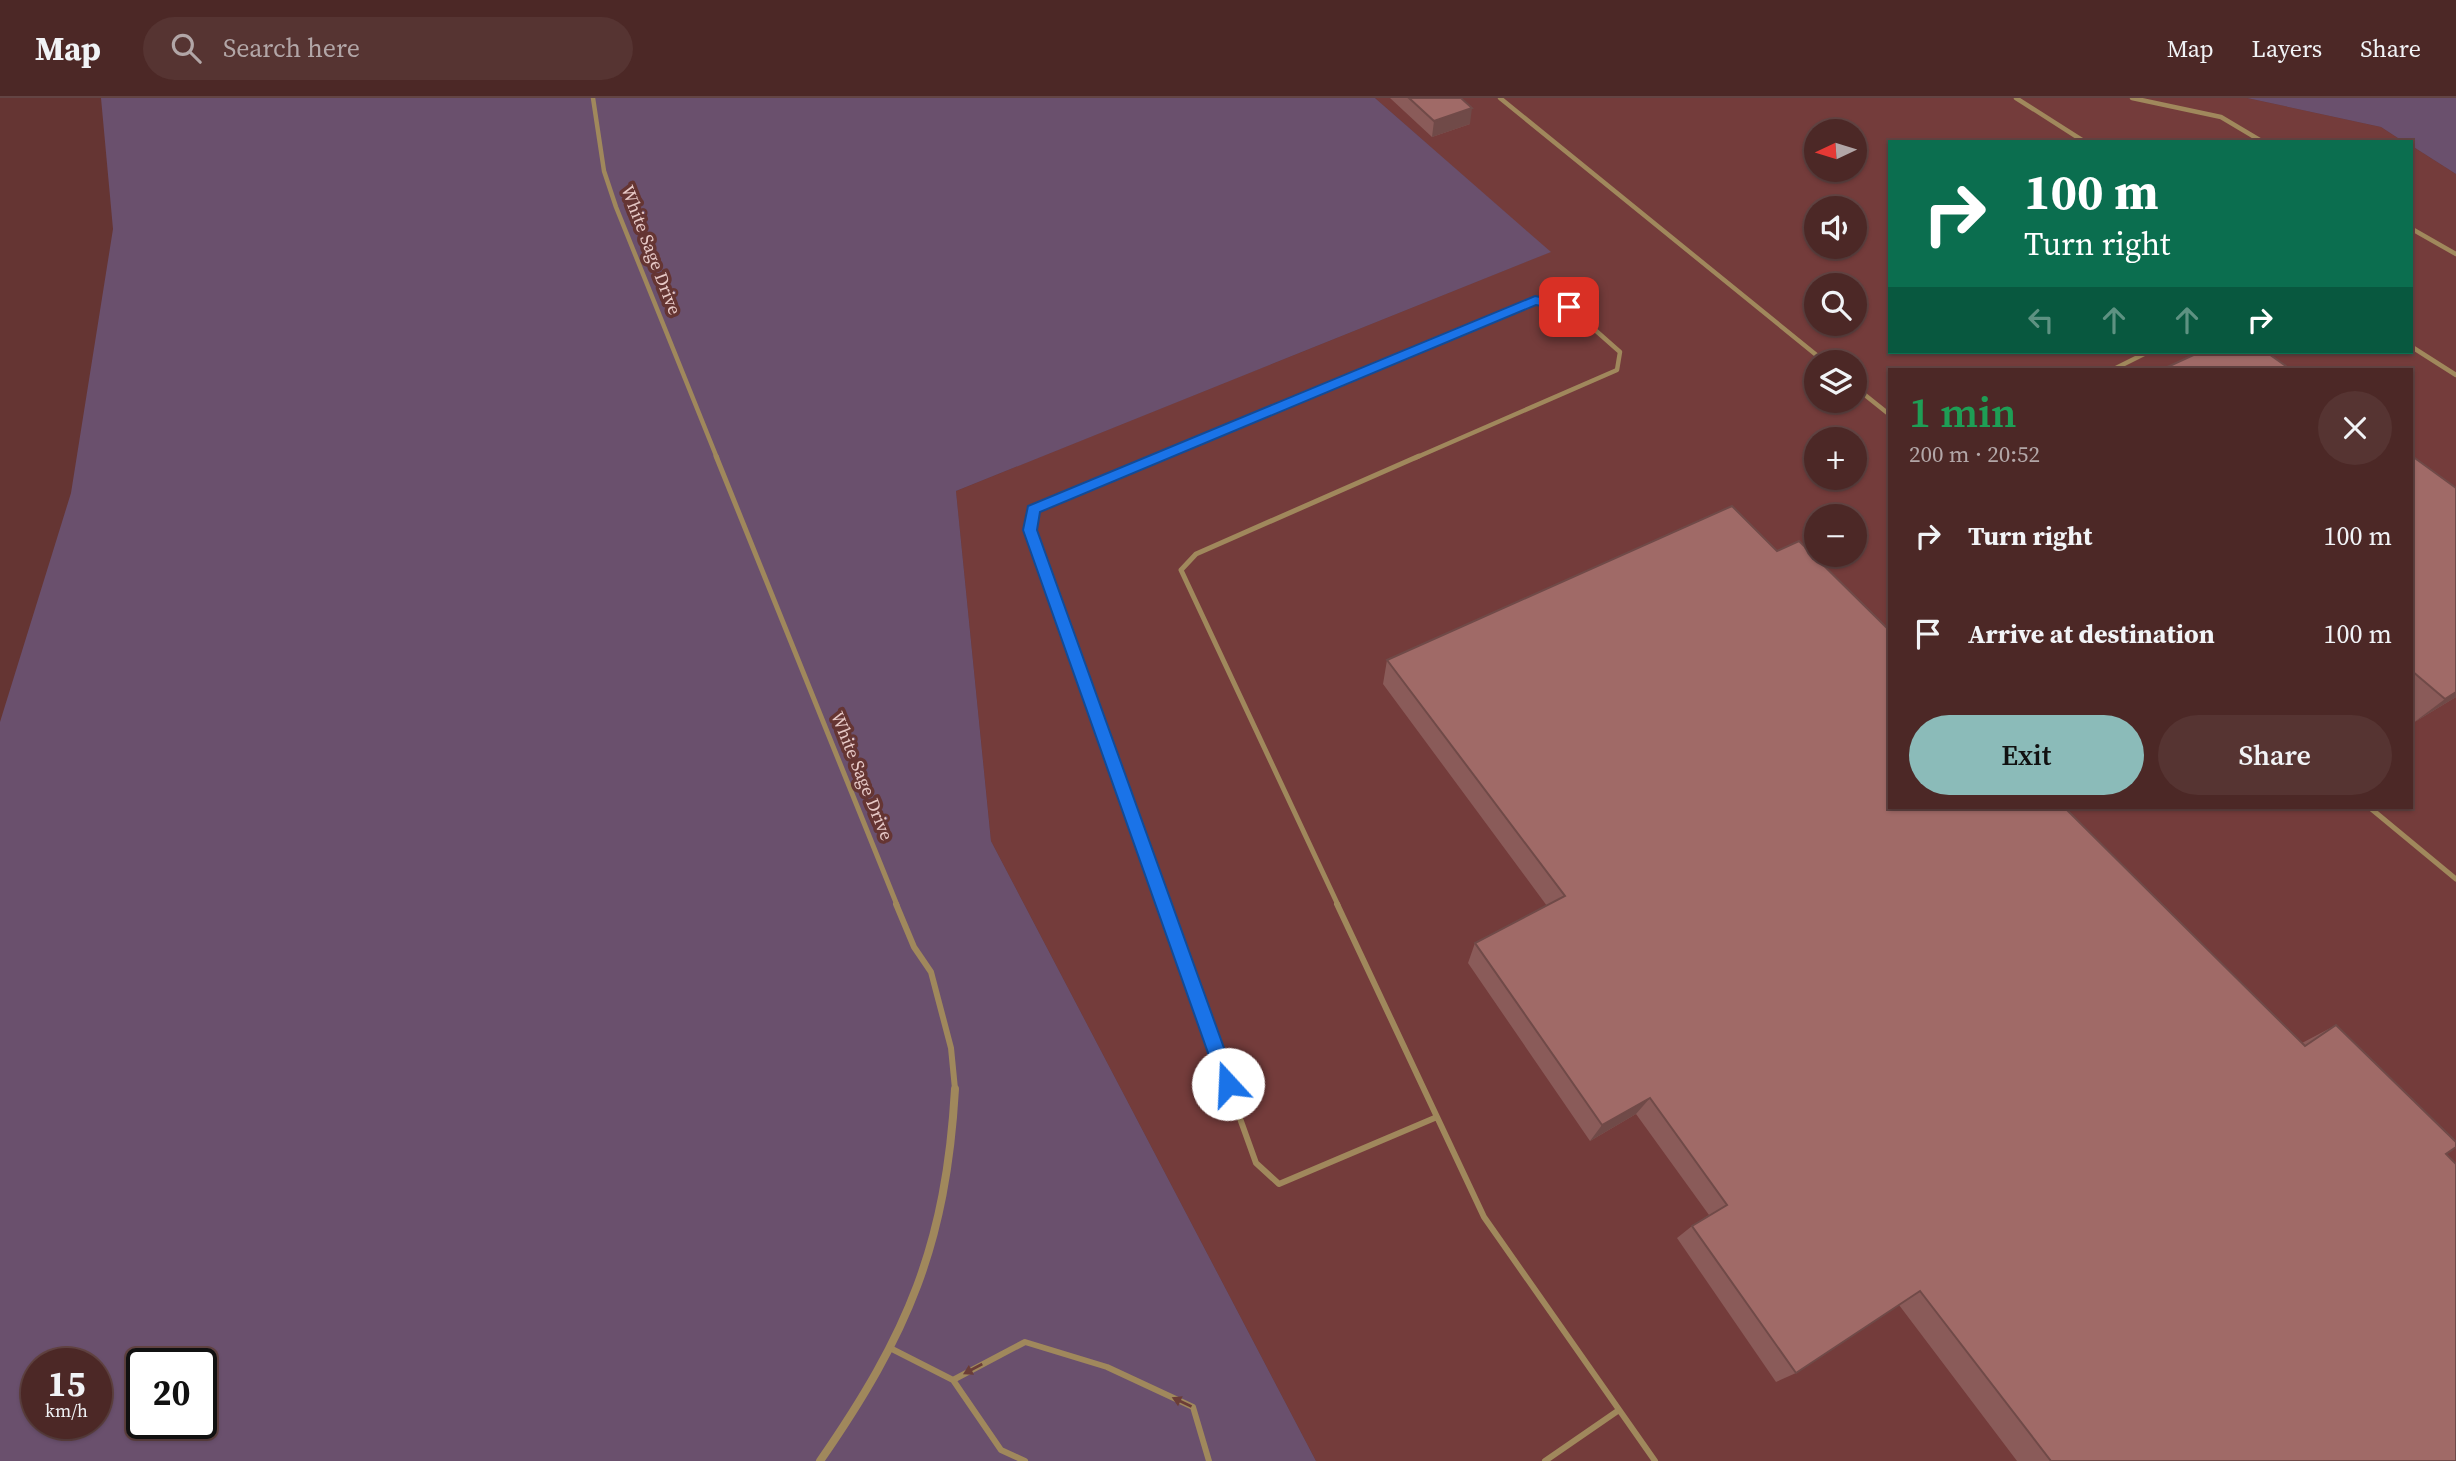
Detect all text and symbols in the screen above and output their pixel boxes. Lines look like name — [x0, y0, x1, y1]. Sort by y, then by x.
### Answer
search box — [143, 17, 633, 80]
text: Map — [35, 26, 101, 71]
icon: search — [167, 29, 205, 67]
text: Search here — [223, 30, 360, 66]
text: Map — [2167, 32, 2214, 65]
text: Layers — [2252, 32, 2322, 65]
text: Share — [2360, 32, 2421, 65]
north arrow — [1804, 119, 1867, 182]
map controls — [1804, 119, 1867, 567]
text: 100 m — [2024, 158, 2159, 225]
icon: right — [1909, 168, 2000, 259]
street label: White Sage Drive — [615, 181, 688, 318]
button: sound — [1804, 196, 1867, 259]
text: Turn right — [2024, 222, 2170, 266]
button: search — [1804, 273, 1867, 336]
pin — [1539, 277, 1599, 337]
icon: arrive — [1550, 288, 1588, 326]
icon: left — [2022, 301, 2060, 339]
icon: ahead — [2095, 301, 2133, 339]
icon: ahead — [2168, 301, 2206, 339]
icon: right — [2241, 301, 2279, 339]
button: layers — [1804, 350, 1867, 413]
text: 1 min — [1909, 383, 2017, 441]
button: close — [2318, 391, 2392, 465]
button: + — [1804, 427, 1867, 490]
text: 200 m · 20:52 — [1909, 438, 2040, 470]
button: − — [1804, 504, 1867, 567]
icon: right — [1909, 517, 1947, 555]
text: Turn right — [1968, 518, 2092, 554]
text: 100 m — [2324, 518, 2392, 554]
icon: arrive — [1909, 615, 1947, 653]
text: Arrive at destination — [1968, 616, 2215, 652]
text: 100 m — [2324, 616, 2392, 652]
street label: White Sage Drive — [825, 708, 900, 844]
button: Exit — [1909, 715, 2144, 795]
button: Share — [2158, 715, 2392, 795]
position arrow — [1191, 1047, 1265, 1121]
speed limit sign: 20 — [126, 1348, 217, 1439]
text: 15 — [48, 1360, 85, 1408]
one-way arrow — [963, 1363, 983, 1375]
one-way arrow — [1172, 1396, 1192, 1408]
text: km/h — [45, 1398, 88, 1423]

